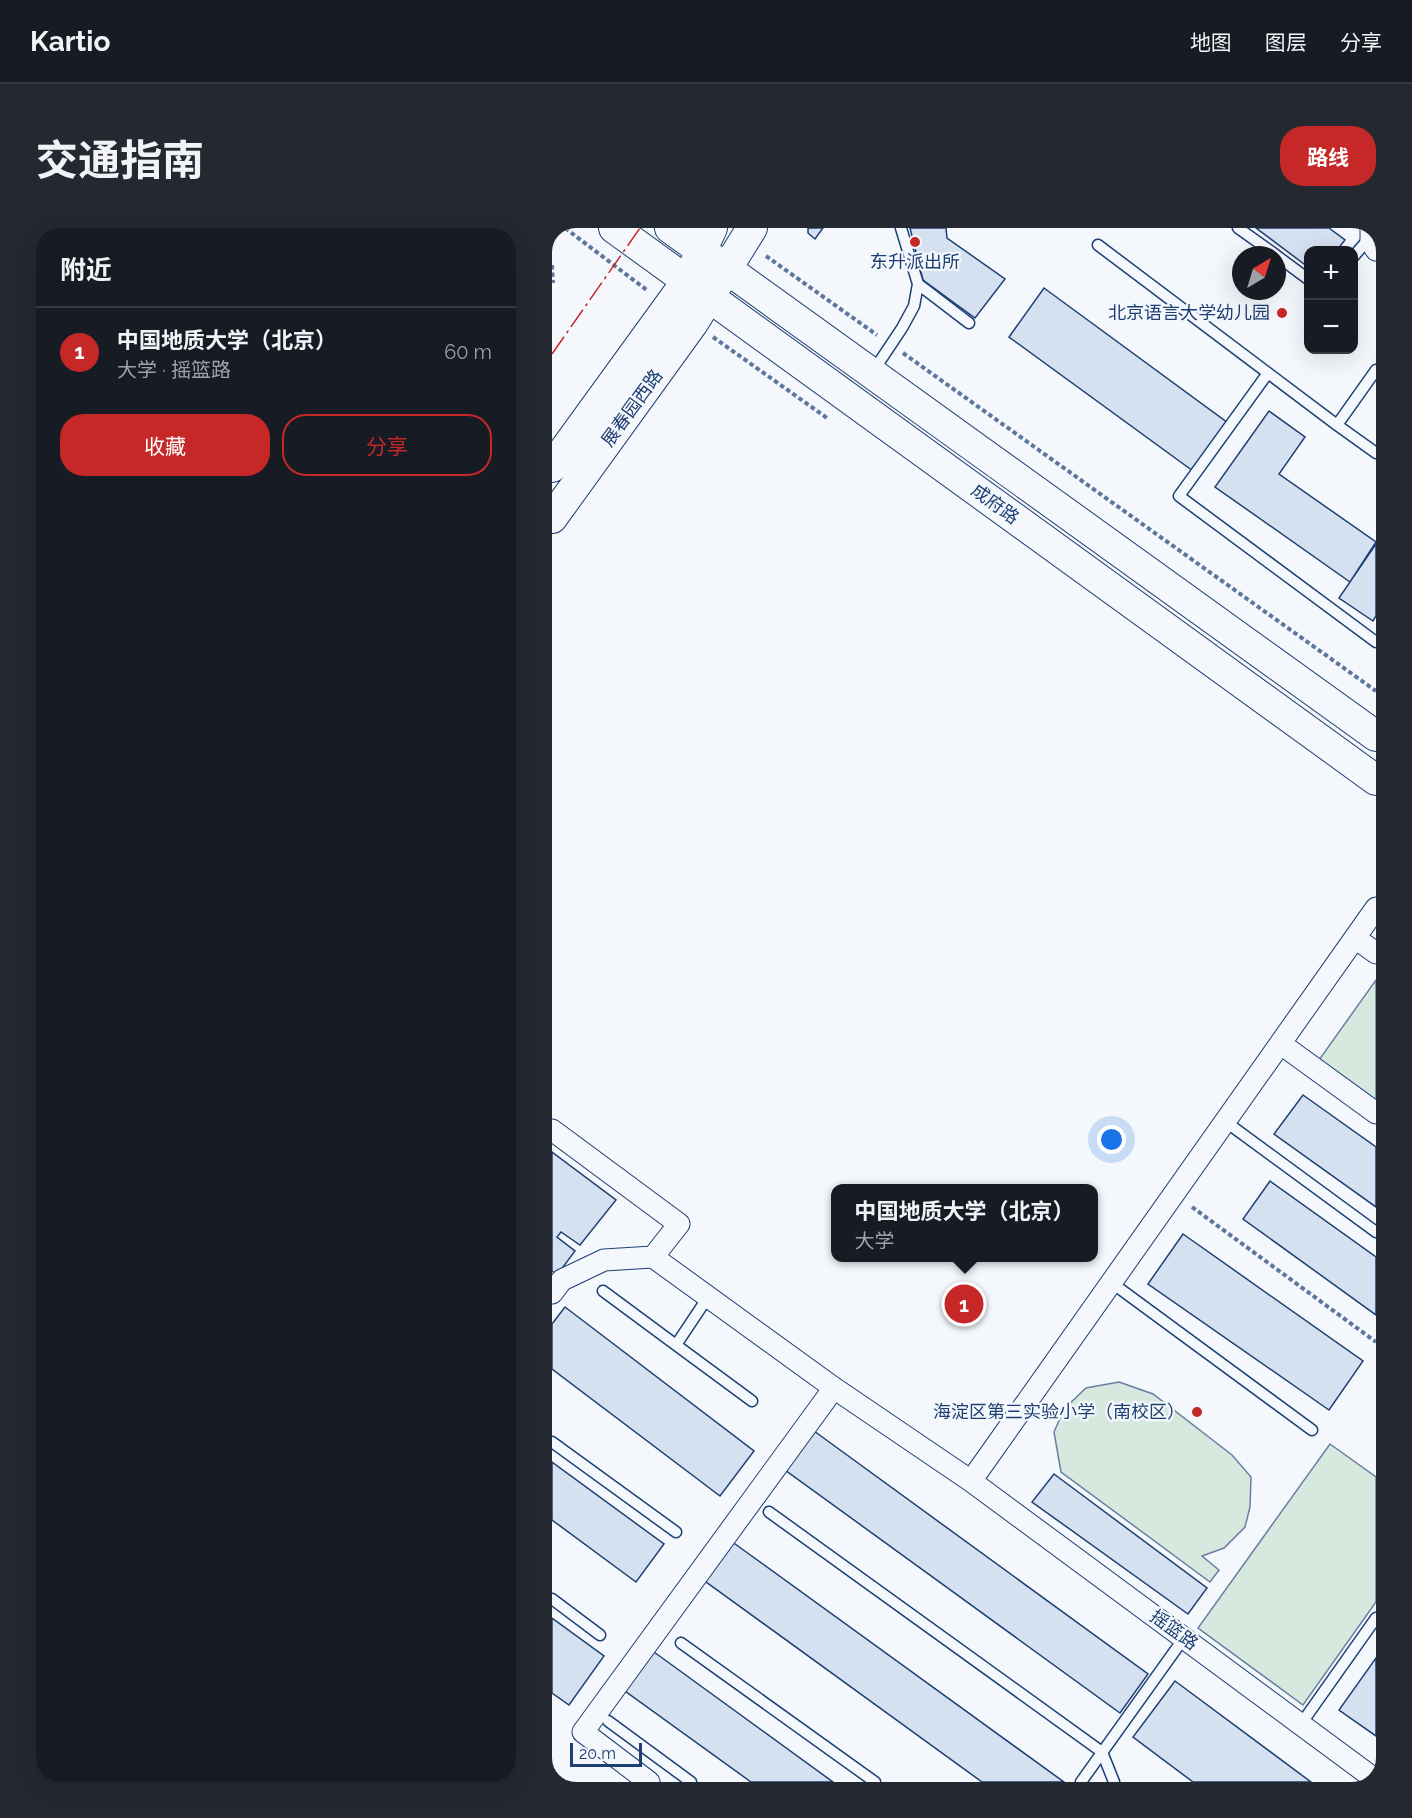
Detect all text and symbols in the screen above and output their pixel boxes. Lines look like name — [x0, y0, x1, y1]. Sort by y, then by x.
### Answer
text: Kartio — [30, 25, 110, 58]
text: 地图 — [1190, 30, 1232, 55]
text: 图层 — [1265, 30, 1307, 55]
text: 分享 — [1340, 30, 1382, 55]
button: 路线 — [1280, 126, 1376, 186]
text: 交通指南 — [36, 136, 204, 185]
marker: 东升派出所 — [908, 235, 922, 249]
north arrow — [1232, 246, 1286, 300]
map controls — [1304, 246, 1358, 354]
button: + — [1304, 246, 1358, 300]
place label: 东升派出所 — [870, 251, 960, 272]
text: 附近 — [60, 255, 112, 285]
button: − — [1304, 300, 1358, 354]
place label: 北京语言大学幼儿园 — [1108, 302, 1270, 323]
marker: 北京语言大学幼儿园 — [1275, 306, 1289, 320]
text: 中国地质大学（北京） — [117, 327, 337, 353]
text: 1 — [75, 340, 84, 364]
text: 60 m — [444, 340, 492, 364]
text: 大学 · 摇篮路 — [117, 358, 231, 382]
street label: 展春园西路 — [597, 365, 667, 450]
button: 收藏 — [60, 414, 270, 476]
button: 分享 — [282, 414, 492, 476]
street label: 成府路 — [967, 479, 1023, 528]
your location — [1097, 1125, 1126, 1154]
popup — [831, 1184, 1098, 1262]
text: 中国地质大学（北京） — [854, 1198, 1075, 1224]
text: 大学 — [854, 1229, 894, 1253]
pin: 1 — [944, 1282, 984, 1326]
place label: 海淀区第三实验小学（南校区） — [933, 1401, 1185, 1422]
marker: 海淀区第三实验小学（南校区） — [1190, 1405, 1204, 1419]
street label: 摇篮路 — [1146, 1605, 1202, 1654]
scale bar — [570, 1740, 642, 1768]
text: 20 m — [579, 1744, 616, 1763]

